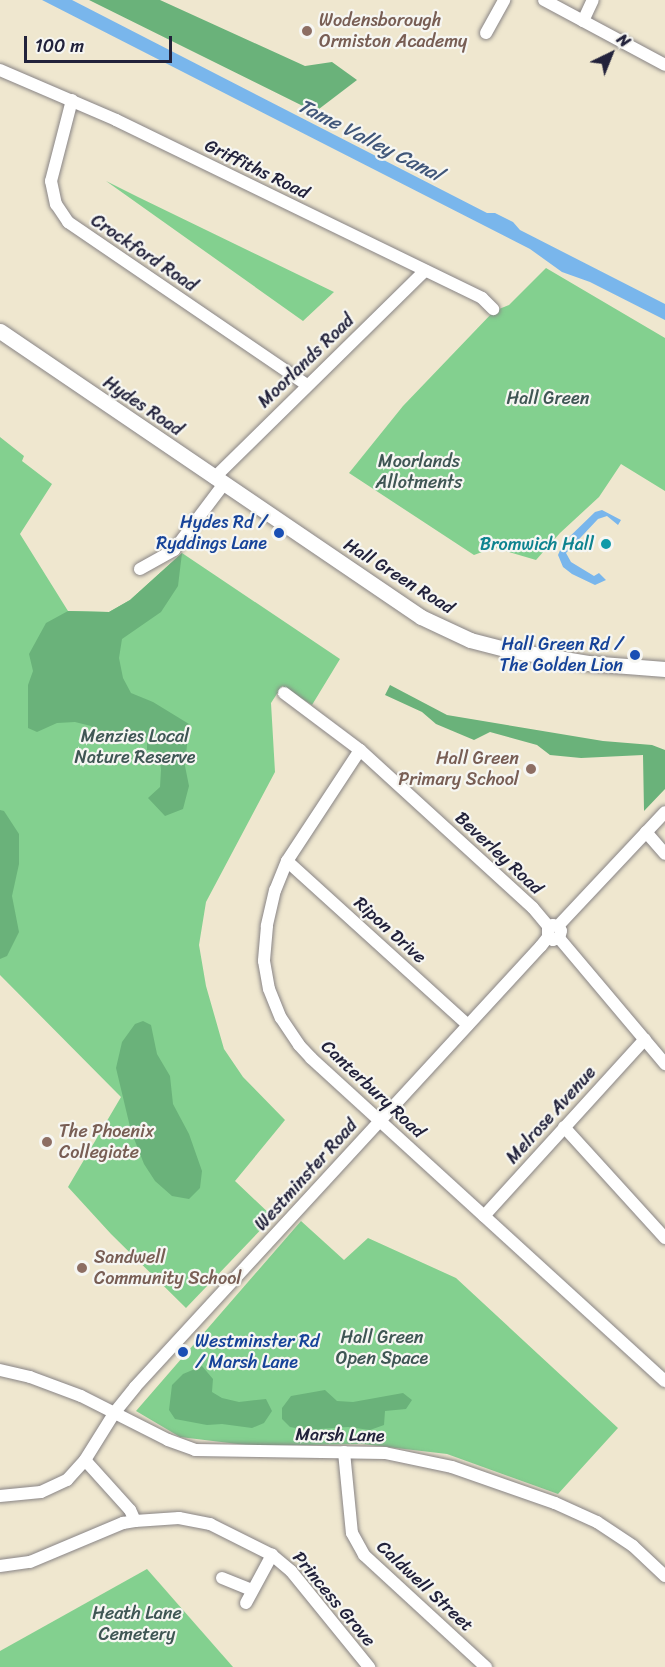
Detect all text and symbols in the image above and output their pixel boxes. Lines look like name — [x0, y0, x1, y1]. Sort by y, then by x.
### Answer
place label: Wodensborough Ormiston Academy — [319, 10, 467, 52]
scale bar — [27, 24, 176, 62]
marker: Wodensborough Ormiston Academy — [300, 24, 314, 38]
north arrow — [581, 24, 641, 84]
text: N — [610, 26, 638, 55]
text: 100 m — [35, 30, 84, 62]
water label: Tame Valley Canal — [295, 94, 445, 186]
street label: Griffiths Road — [201, 134, 313, 204]
street label: Crockford Road — [87, 210, 201, 296]
street label: Moorlands Road — [253, 310, 359, 412]
street label: Hydes Road — [99, 371, 187, 441]
park label: Hall Green — [506, 387, 590, 409]
park label: Moorlands Allotments — [376, 451, 462, 494]
place label: Hydes Rd / Ryddings Lane — [156, 512, 267, 554]
marker: Hydes Rd / Ryddings Lane — [272, 526, 286, 540]
street label: Hall Green Road — [340, 533, 458, 619]
place label: Bromwich Hall — [480, 533, 594, 555]
marker: Bromwich Hall — [599, 537, 613, 551]
place label: Hall Green Rd / The Golden Lion — [499, 634, 623, 676]
marker: Hall Green Rd / The Golden Lion — [628, 648, 642, 662]
park label: Menzies Local Nature Reserve — [74, 726, 196, 768]
place label: Hall Green Primary School — [398, 748, 519, 790]
marker: Hall Green Primary School — [524, 762, 538, 776]
street label: Beverley Road — [451, 807, 547, 899]
street label: Ripon Drive — [349, 892, 431, 968]
street label: Canterbury Road — [317, 1035, 429, 1143]
street label: Melrose Avenue — [502, 1062, 600, 1168]
street label: Westminster Road — [250, 1115, 362, 1235]
place label: The Phoenix Collegiate — [59, 1121, 155, 1164]
marker: The Phoenix Collegiate — [40, 1135, 54, 1149]
place label: Sandwell Community School — [94, 1247, 241, 1290]
marker: Sandwell Community School — [75, 1261, 89, 1275]
park label: Hall Green Open Space — [336, 1327, 428, 1370]
place label: Westminster Rd / Marsh Lane — [195, 1331, 319, 1374]
marker: Westminster Rd / Marsh Lane — [176, 1345, 190, 1359]
street label: Marsh Lane — [295, 1423, 385, 1447]
street label: Caldwell Street — [372, 1536, 478, 1636]
street label: Princess Grove — [288, 1547, 380, 1651]
park label: Heath Lane Cemetery — [92, 1603, 182, 1646]

